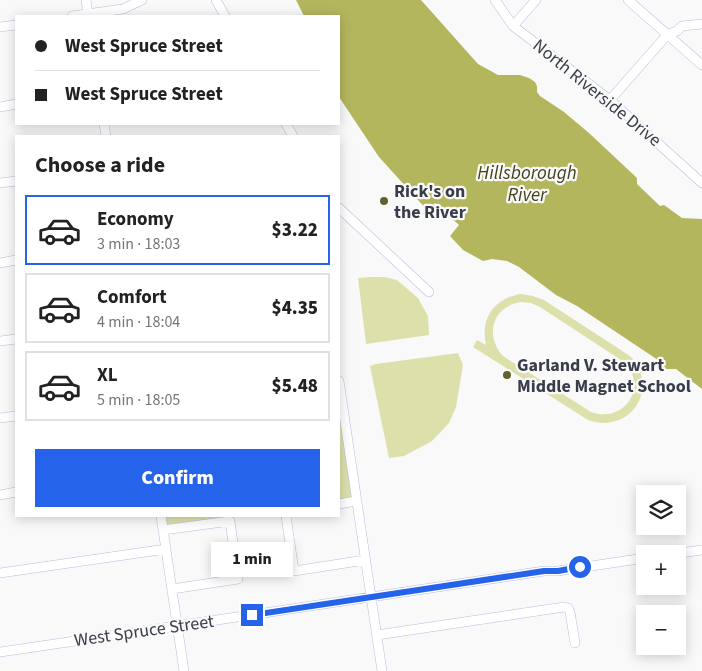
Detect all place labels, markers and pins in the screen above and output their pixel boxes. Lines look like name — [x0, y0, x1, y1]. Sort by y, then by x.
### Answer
place label: Rick's on the River — [394, 179, 467, 225]
marker: Rick's on the River — [378, 195, 390, 207]
place label: Garland V. Stewart Middle Magnet School — [517, 353, 691, 399]
marker: Garland V. Stewart Middle Magnet School — [501, 369, 513, 381]

